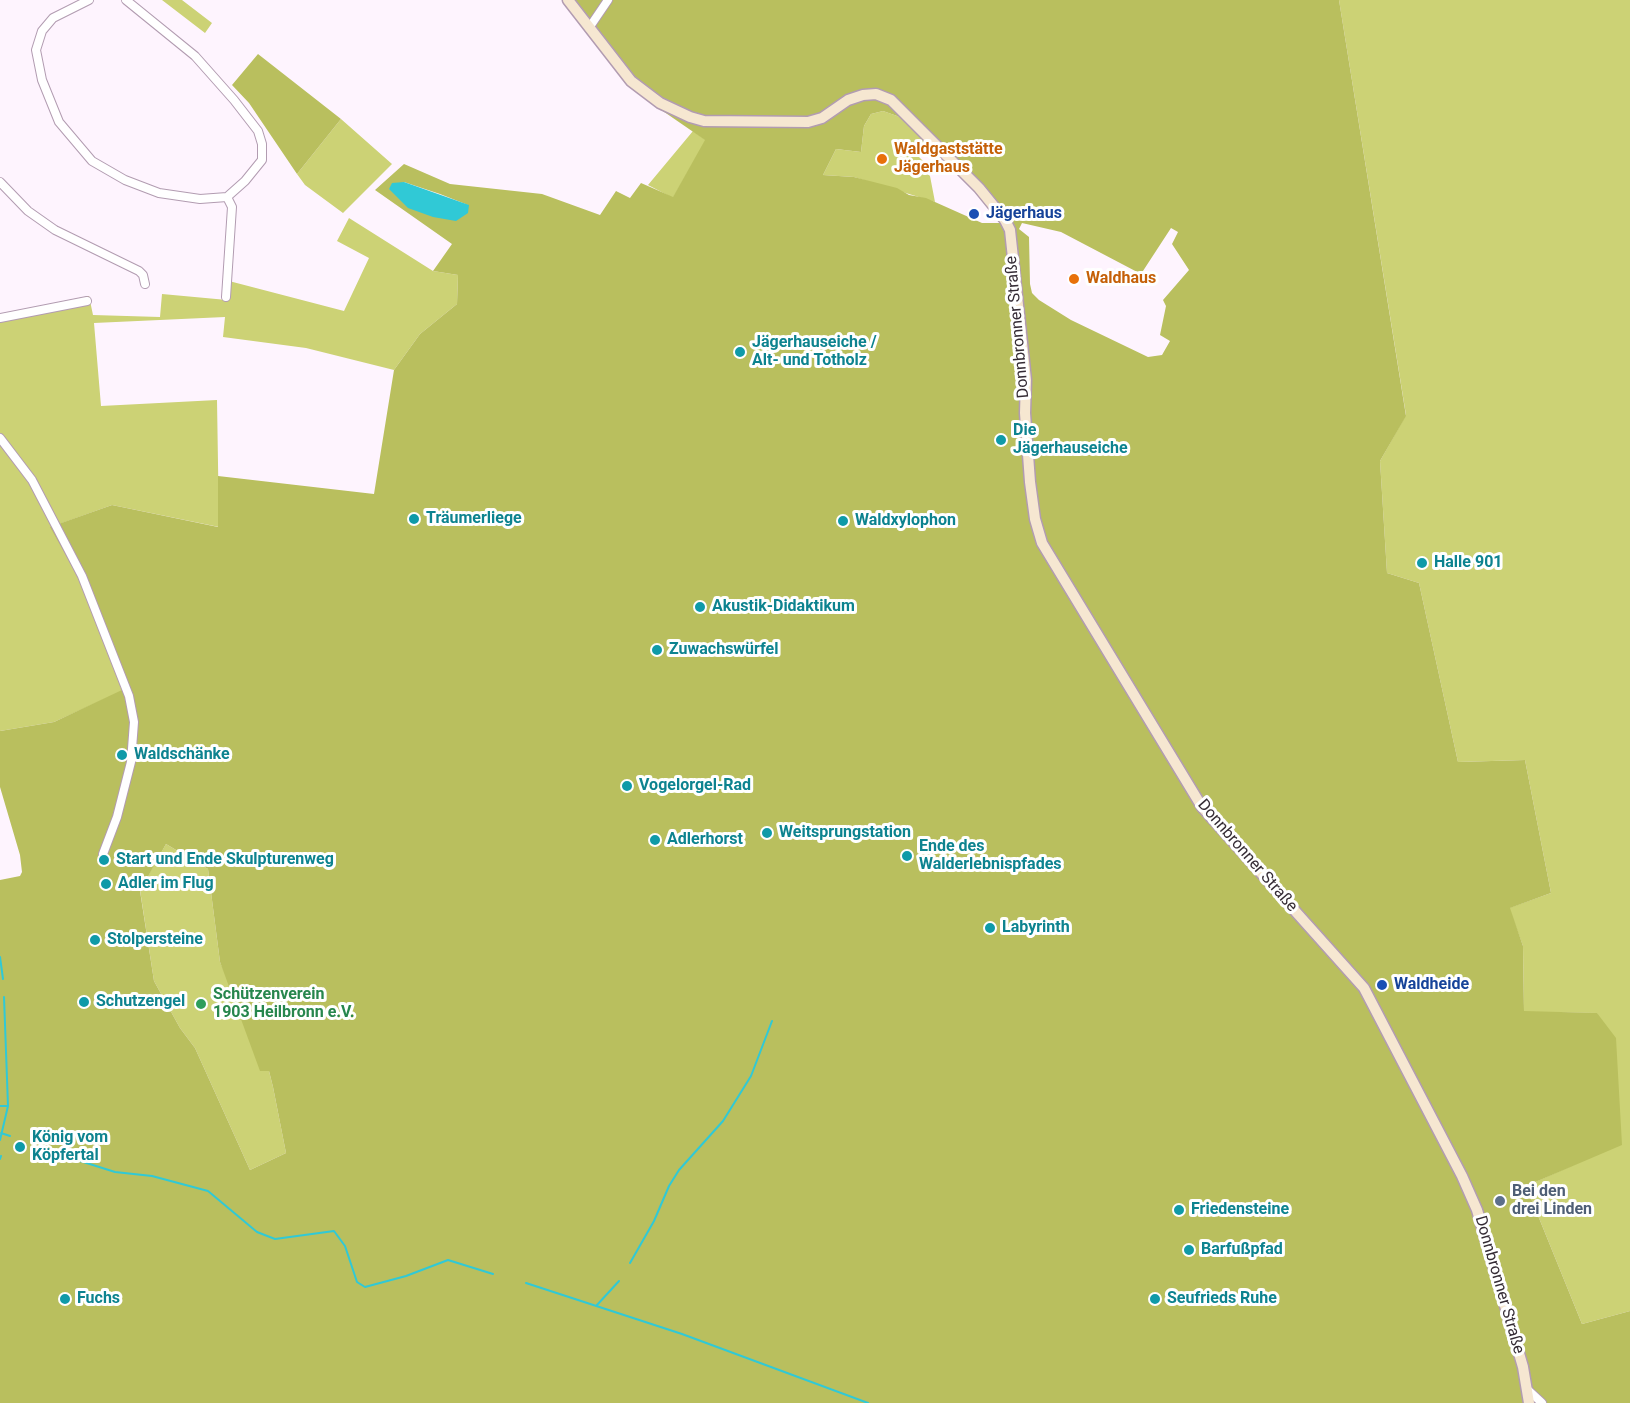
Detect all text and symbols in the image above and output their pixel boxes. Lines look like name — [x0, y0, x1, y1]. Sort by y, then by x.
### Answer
place label: Waldgaststätte Jägerhaus — [894, 140, 1003, 178]
marker: Waldgaststätte Jägerhaus — [875, 152, 889, 166]
place label: Jägerhaus — [986, 204, 1062, 224]
marker: Jägerhaus — [967, 207, 981, 221]
street label: Donnbronner Straße — [1002, 255, 1034, 399]
place label: Waldhaus — [1086, 269, 1156, 289]
marker: Waldhaus — [1067, 272, 1081, 286]
place label: Jägerhauseiche / Alt- und Totholz — [752, 333, 877, 371]
marker: Jägerhauseiche / Alt- und Totholz — [733, 345, 747, 359]
place label: Die Jägerhauseiche — [1013, 421, 1128, 459]
marker: Die Jägerhauseiche — [994, 433, 1008, 447]
place label: Träumerliege — [426, 509, 522, 529]
place label: Waldxylophon — [855, 511, 956, 531]
marker: Träumerliege — [407, 512, 421, 526]
marker: Waldxylophon — [836, 514, 850, 528]
place label: Halle 901 — [1434, 553, 1502, 573]
marker: Halle 901 — [1415, 556, 1429, 570]
place label: Akustik-Didaktikum — [712, 597, 855, 617]
marker: Akustik-Didaktikum — [693, 600, 707, 614]
place label: Zuwachswürfel — [669, 640, 778, 660]
marker: Zuwachswürfel — [650, 643, 664, 657]
place label: Waldschänke — [134, 745, 230, 765]
marker: Waldschänke — [115, 748, 129, 762]
place label: Vogelorgel-Rad — [639, 776, 751, 796]
marker: Vogelorgel-Rad — [620, 779, 634, 793]
street label: Donnbronner Straße — [1193, 796, 1301, 916]
place label: Weitsprungstation — [779, 823, 911, 843]
marker: Weitsprungstation — [760, 826, 774, 840]
place label: Adlerhorst — [667, 830, 743, 850]
marker: Adlerhorst — [648, 833, 662, 847]
place label: Ende des Walderlebnispfades — [919, 837, 1062, 875]
marker: Ende des Walderlebnispfades — [900, 849, 914, 863]
place label: Start und Ende Skulpturenweg — [116, 850, 334, 870]
marker: Start und Ende Skulpturenweg — [97, 853, 111, 867]
place label: Adler im Flug — [118, 874, 214, 894]
marker: Adler im Flug — [99, 877, 113, 891]
place label: Labyrinth — [1002, 918, 1070, 938]
marker: Labyrinth — [983, 921, 997, 935]
place label: Stolpersteine — [107, 930, 203, 950]
marker: Stolpersteine — [88, 933, 102, 947]
place label: Waldheide — [1394, 975, 1469, 995]
marker: Waldheide — [1375, 978, 1389, 992]
place label: Schützenverein 1903 Heilbronn e.V. — [213, 985, 354, 1023]
place label: Schutzengel — [96, 992, 185, 1012]
marker: Schutzengel — [77, 995, 91, 1009]
marker: Schützenverein 1903 Heilbronn e.V. — [194, 997, 208, 1011]
place label: König vom Köpfertal — [32, 1128, 108, 1166]
marker: König vom Köpfertal — [13, 1140, 27, 1154]
place label: Bei den drei Linden — [1512, 1182, 1592, 1220]
marker: Bei den drei Linden — [1493, 1194, 1507, 1208]
place label: Friedensteine — [1191, 1200, 1289, 1220]
marker: Friedensteine — [1172, 1203, 1186, 1217]
street label: Donnbronner Straße — [1470, 1214, 1528, 1356]
place label: Barfußpfad — [1201, 1240, 1283, 1260]
marker: Barfußpfad — [1182, 1243, 1196, 1257]
place label: Fuchs — [77, 1289, 120, 1309]
place label: Seufrieds Ruhe — [1167, 1289, 1277, 1309]
marker: Fuchs — [58, 1292, 72, 1306]
marker: Seufrieds Ruhe — [1148, 1292, 1162, 1306]

